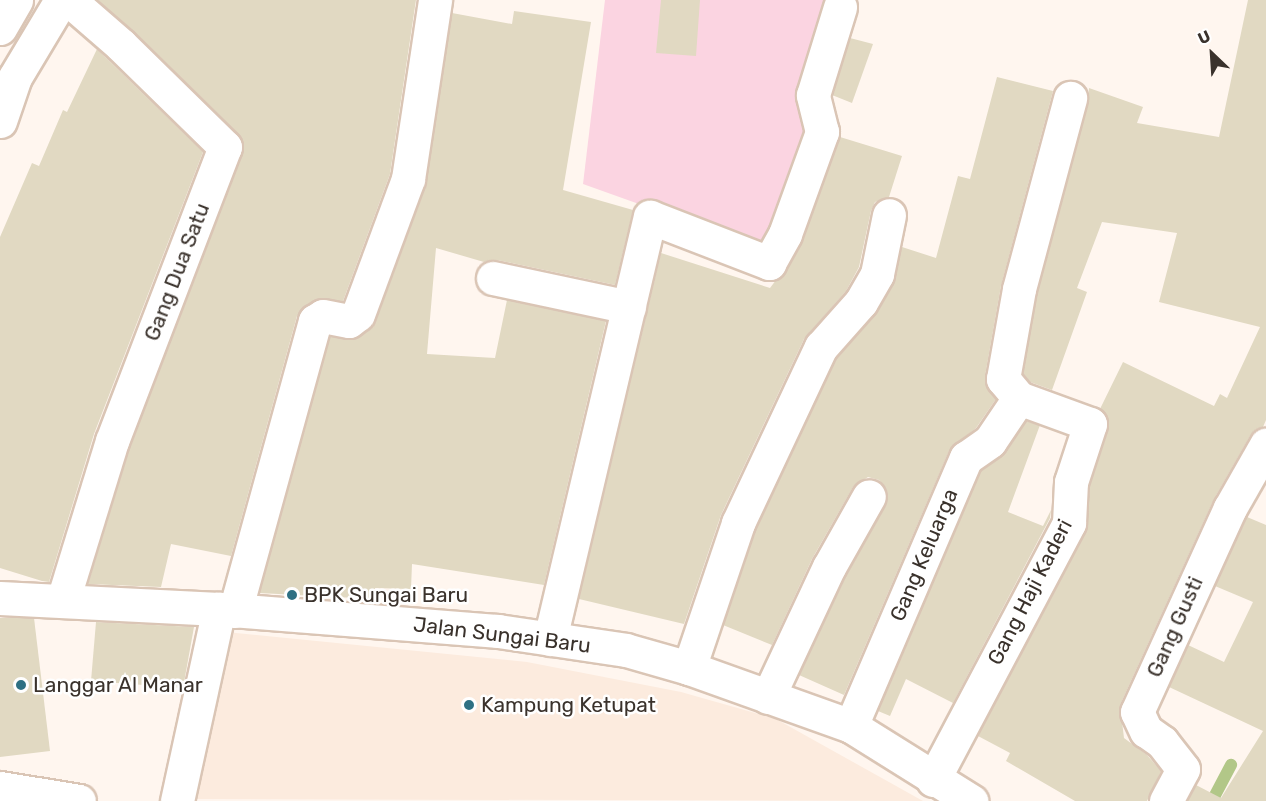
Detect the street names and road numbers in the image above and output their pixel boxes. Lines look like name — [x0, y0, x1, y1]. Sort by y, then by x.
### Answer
street label: Gang Dua Satu — [139, 200, 215, 344]
street label: Gang Keluarga — [885, 485, 963, 625]
street label: Gang Haji Kaderi — [982, 515, 1078, 669]
street label: Gang Gusti — [1142, 573, 1208, 681]
street label: Jalan Sungai Baru — [412, 612, 592, 658]

